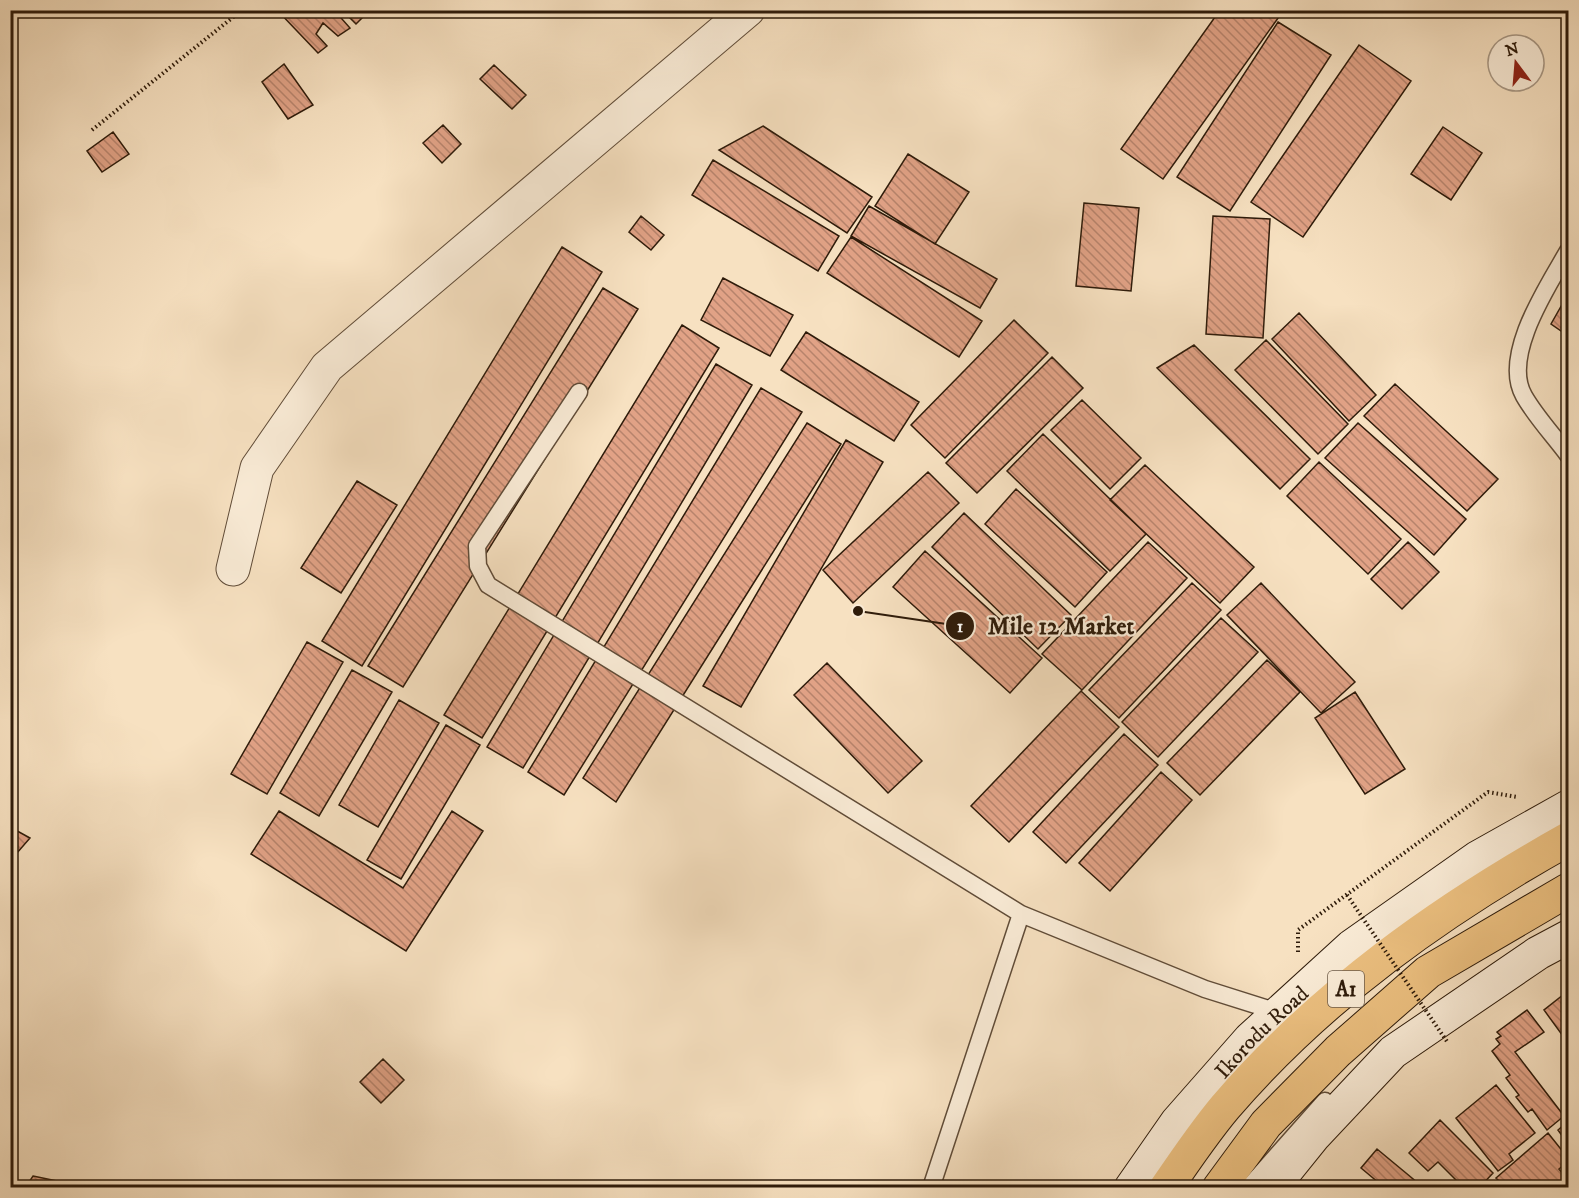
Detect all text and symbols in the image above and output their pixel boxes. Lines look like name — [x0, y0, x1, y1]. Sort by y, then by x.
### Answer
north arrow — [1486, 33, 1546, 93]
text: N — [1503, 38, 1521, 61]
callout: Mile 12 Market — [945, 605, 1146, 647]
text: Mile 12 Market — [988, 612, 1134, 642]
text: 1 — [957, 616, 964, 638]
road number: A1 — [1328, 971, 1364, 1007]
street label: Ikorodu Road — [1210, 981, 1315, 1085]

